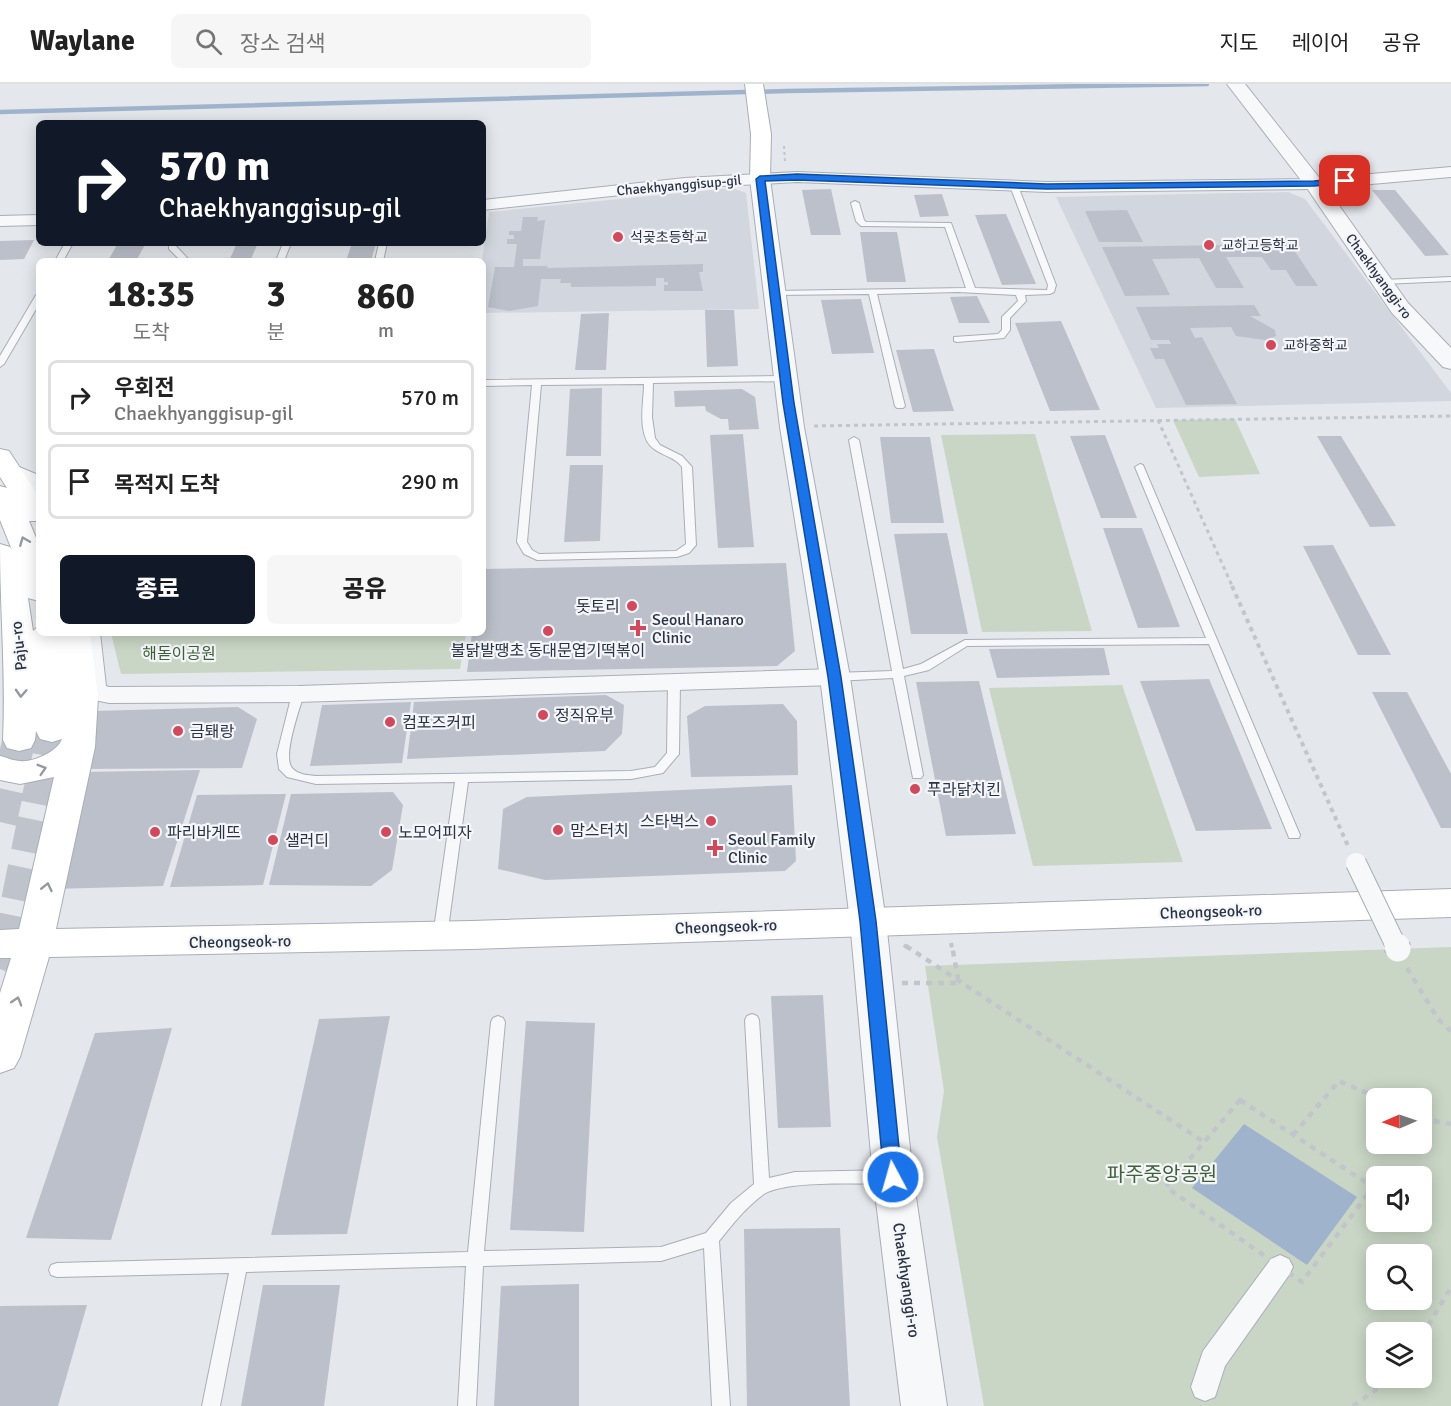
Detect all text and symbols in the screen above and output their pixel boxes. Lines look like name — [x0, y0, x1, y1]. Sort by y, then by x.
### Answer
search box — [171, 14, 591, 68]
text: Waylane — [30, 24, 135, 58]
icon: search — [192, 25, 225, 58]
text: 장소 검색 — [240, 30, 326, 57]
text: 지도 — [1220, 30, 1258, 56]
text: 레이어 — [1291, 30, 1349, 56]
text: 공유 — [1382, 30, 1421, 56]
text: 570 m — [159, 141, 270, 192]
icon: right — [60, 144, 138, 222]
pin — [1319, 155, 1370, 206]
icon: arrive — [1328, 164, 1361, 197]
street label: Chaekhyanggisup-gil — [616, 172, 742, 199]
text: Chaekhyanggisup-gil — [159, 192, 401, 225]
place label: 석곶초등학교 — [630, 229, 707, 246]
marker: 석곶초등학교 — [611, 230, 625, 244]
street label: Chaekhyanggi-ro — [1342, 230, 1415, 322]
place label: 교하고등학교 — [1221, 237, 1298, 254]
marker: 교하고등학교 — [1202, 238, 1216, 252]
text: 18:35 — [107, 272, 195, 317]
text: 3 — [266, 272, 286, 317]
text: 860 — [357, 274, 415, 319]
text: m — [378, 318, 394, 343]
text: 도착 — [133, 320, 170, 345]
text: 분 — [267, 320, 285, 345]
place label: 교하중학교 — [1283, 337, 1348, 354]
marker: 교하중학교 — [1264, 338, 1278, 352]
text: 우회전 — [114, 374, 175, 401]
icon: right — [63, 381, 96, 414]
text: 570 m — [401, 384, 459, 411]
text: Chaekhyanggisup-gil — [114, 401, 293, 426]
icon: arrive — [63, 465, 96, 498]
text: 290 m — [401, 468, 459, 495]
text: 목적지 도착 — [114, 471, 220, 498]
one-way arrow — [19, 536, 31, 547]
button: 종료 — [60, 555, 255, 624]
button: 공유 — [267, 555, 462, 624]
place label: 돗토리 — [576, 597, 620, 617]
marker: 돗토리 — [625, 599, 639, 613]
place label: Seoul Hanaro Clinic — [652, 610, 744, 648]
marker: Seoul Hanaro Clinic — [629, 619, 647, 637]
street label: Paju-ro — [6, 620, 32, 672]
marker: 불닭발땡초 동대문엽기떡볶이 — [541, 624, 555, 638]
place label: 불닭발땡초 동대문엽기떡볶이 — [451, 641, 645, 661]
park label: 해돋이공원 — [142, 644, 216, 664]
one-way arrow — [15, 689, 28, 698]
place label: 정직유부 — [555, 706, 614, 726]
marker: 정직유부 — [536, 708, 550, 722]
place label: 컴포즈커피 — [402, 713, 476, 733]
marker: 컴포즈커피 — [383, 715, 397, 729]
place label: 금퇘랑 — [190, 722, 234, 742]
marker: 금퇘랑 — [171, 724, 185, 738]
one-way arrow — [36, 764, 47, 776]
place label: 푸라닭치킨 — [927, 780, 1001, 800]
marker: 푸라닭치킨 — [908, 782, 922, 796]
place label: 스타벅스 — [640, 812, 699, 832]
marker: 스타벅스 — [704, 814, 718, 828]
place label: 맘스터치 — [570, 821, 629, 841]
place label: 파리바게뜨 — [167, 823, 241, 843]
place label: 노모어피자 — [398, 823, 472, 843]
marker: 맘스터치 — [551, 823, 565, 837]
marker: 파리바게뜨 — [148, 825, 162, 839]
marker: 노모어피자 — [379, 825, 393, 839]
place label: Seoul Family Clinic — [728, 830, 816, 868]
place label: 샐러디 — [285, 831, 329, 851]
marker: 샐러디 — [266, 833, 280, 847]
marker: Seoul Family Clinic — [706, 839, 724, 857]
one-way arrow — [40, 882, 53, 892]
street label: Cheongseok-ro — [1160, 900, 1263, 924]
street label: Cheongseok-ro — [675, 915, 778, 939]
street label: Cheongseok-ro — [189, 931, 291, 953]
one-way arrow — [10, 996, 22, 1007]
north arrow — [1366, 1088, 1432, 1154]
map controls — [1366, 1088, 1432, 1388]
position arrow — [861, 1145, 925, 1209]
park label: 파주중앙공원 — [1107, 1162, 1217, 1187]
button: sound — [1366, 1166, 1432, 1232]
street label: Chaekhyanggi-ro — [888, 1221, 924, 1339]
button: search — [1366, 1244, 1432, 1310]
button: layers — [1366, 1322, 1432, 1388]

